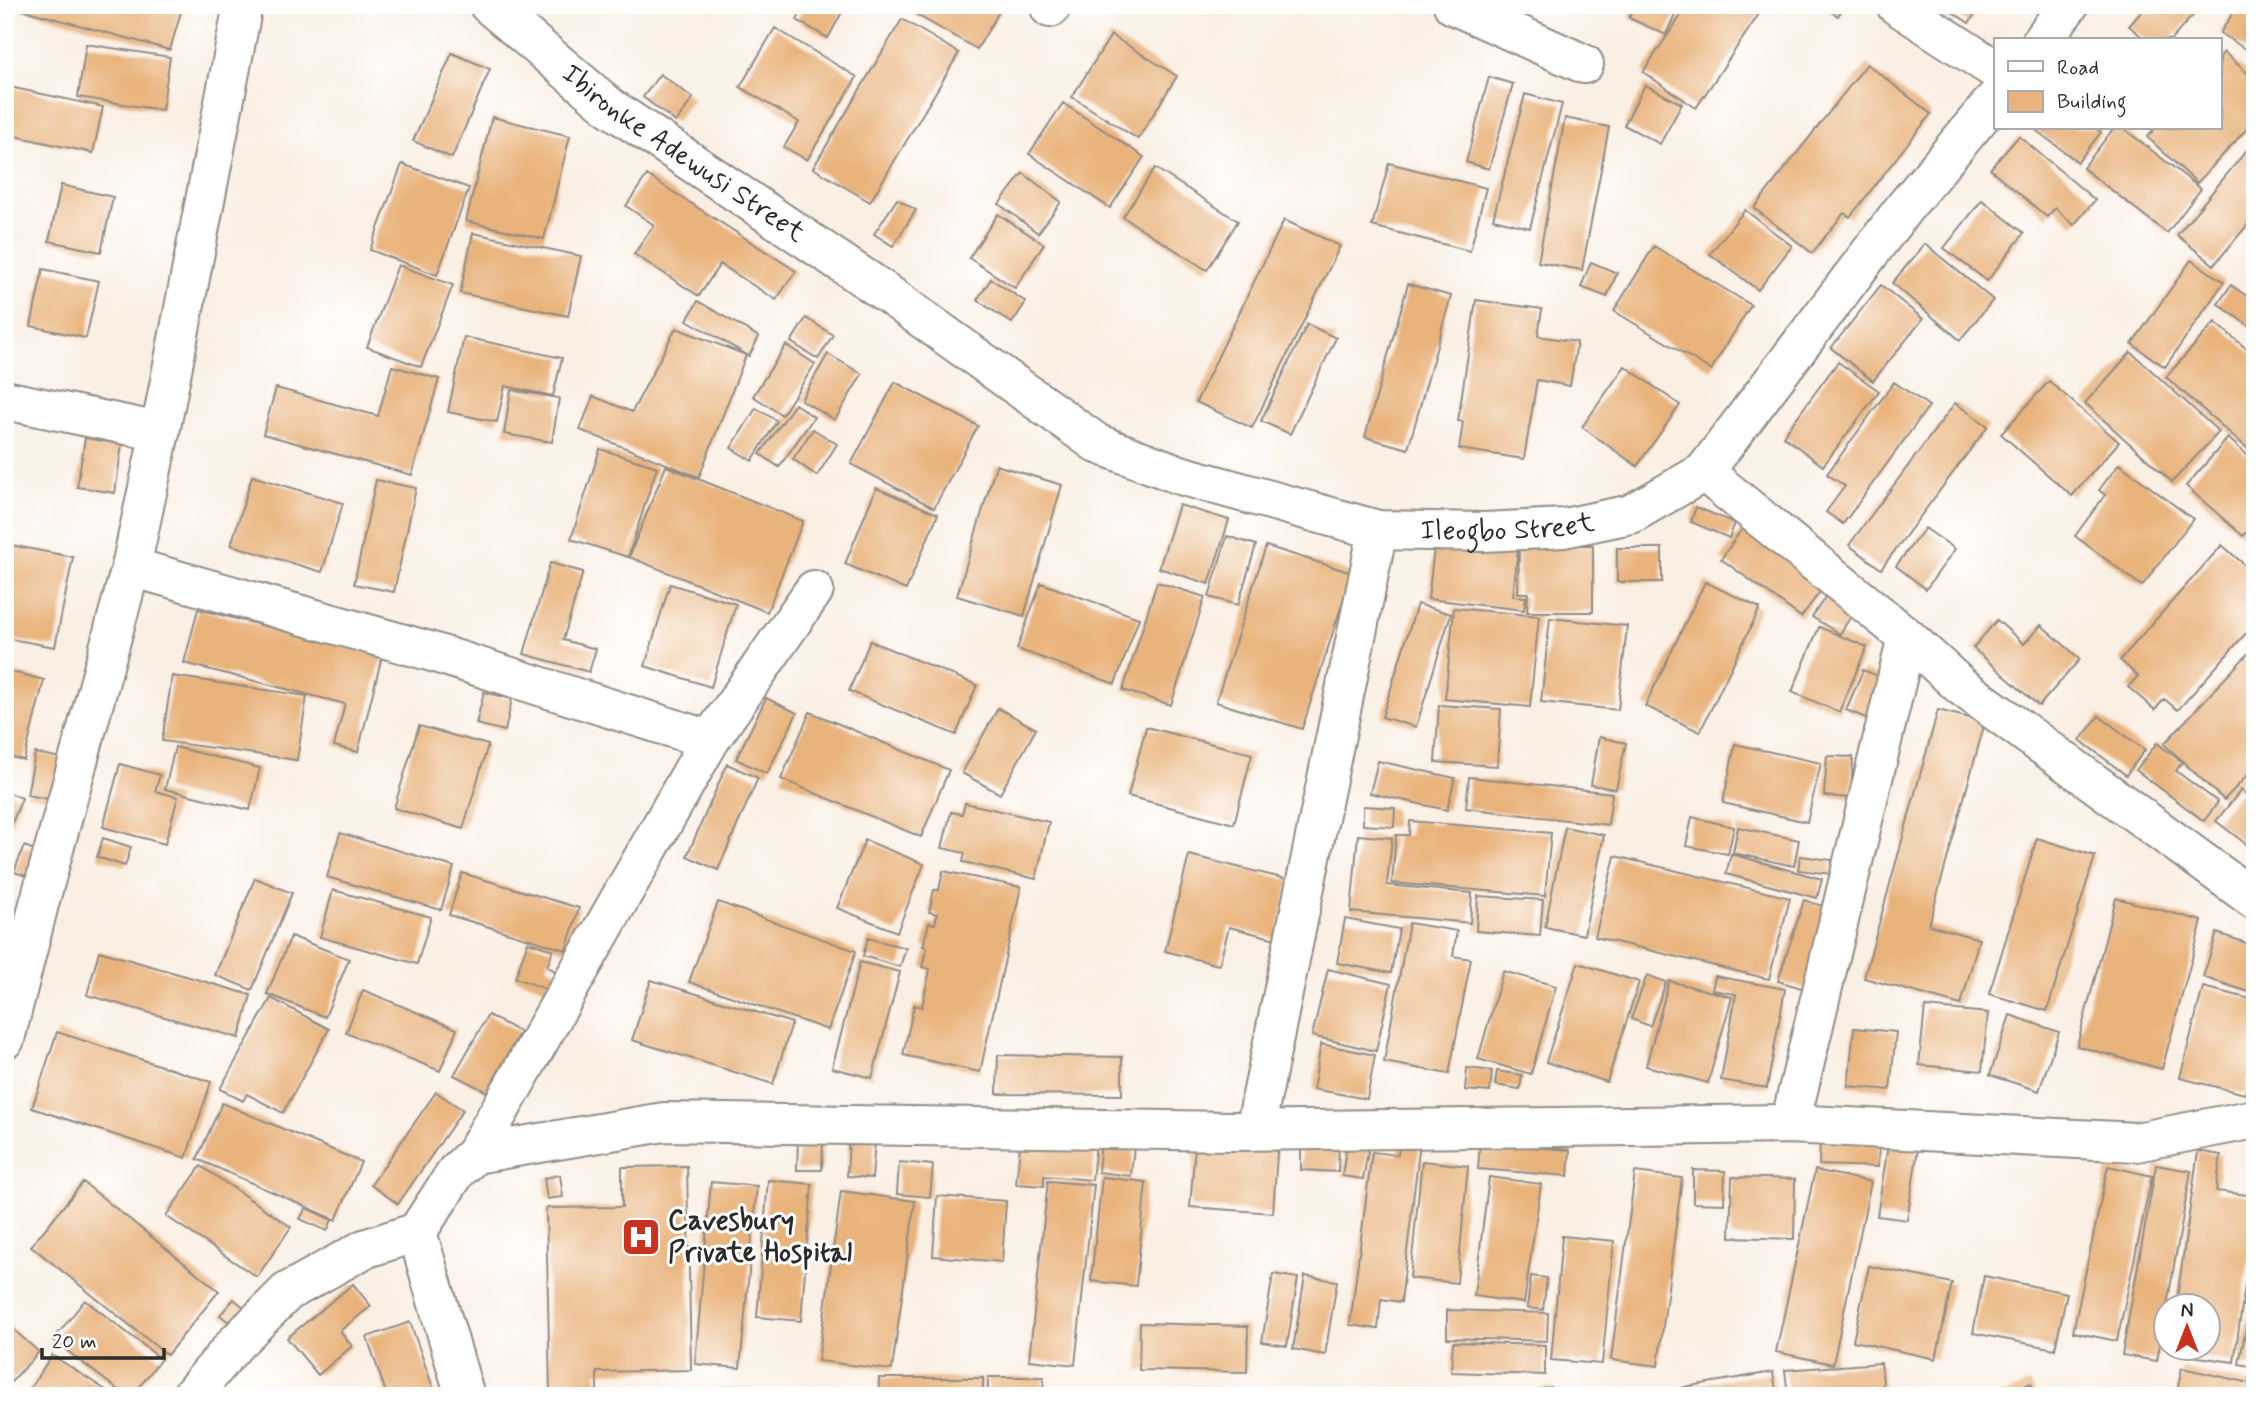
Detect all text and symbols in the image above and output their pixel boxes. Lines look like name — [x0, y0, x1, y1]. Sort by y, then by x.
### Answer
legend — [1994, 38, 2222, 130]
text: Road — [2057, 54, 2099, 82]
street label: Ibironke Adewusi Street — [554, 56, 813, 252]
text: Building — [2057, 88, 2127, 118]
street label: Ileogbo Street — [1420, 504, 1598, 553]
place label: Cavesbury Private Hospital — [668, 1203, 853, 1272]
hospital icon: Cavesbury Private Hospital — [620, 1216, 662, 1258]
north arrow — [2152, 1292, 2222, 1362]
text: N — [2181, 1299, 2193, 1324]
scale bar — [42, 1317, 164, 1361]
text: 20 m — [52, 1328, 97, 1356]

